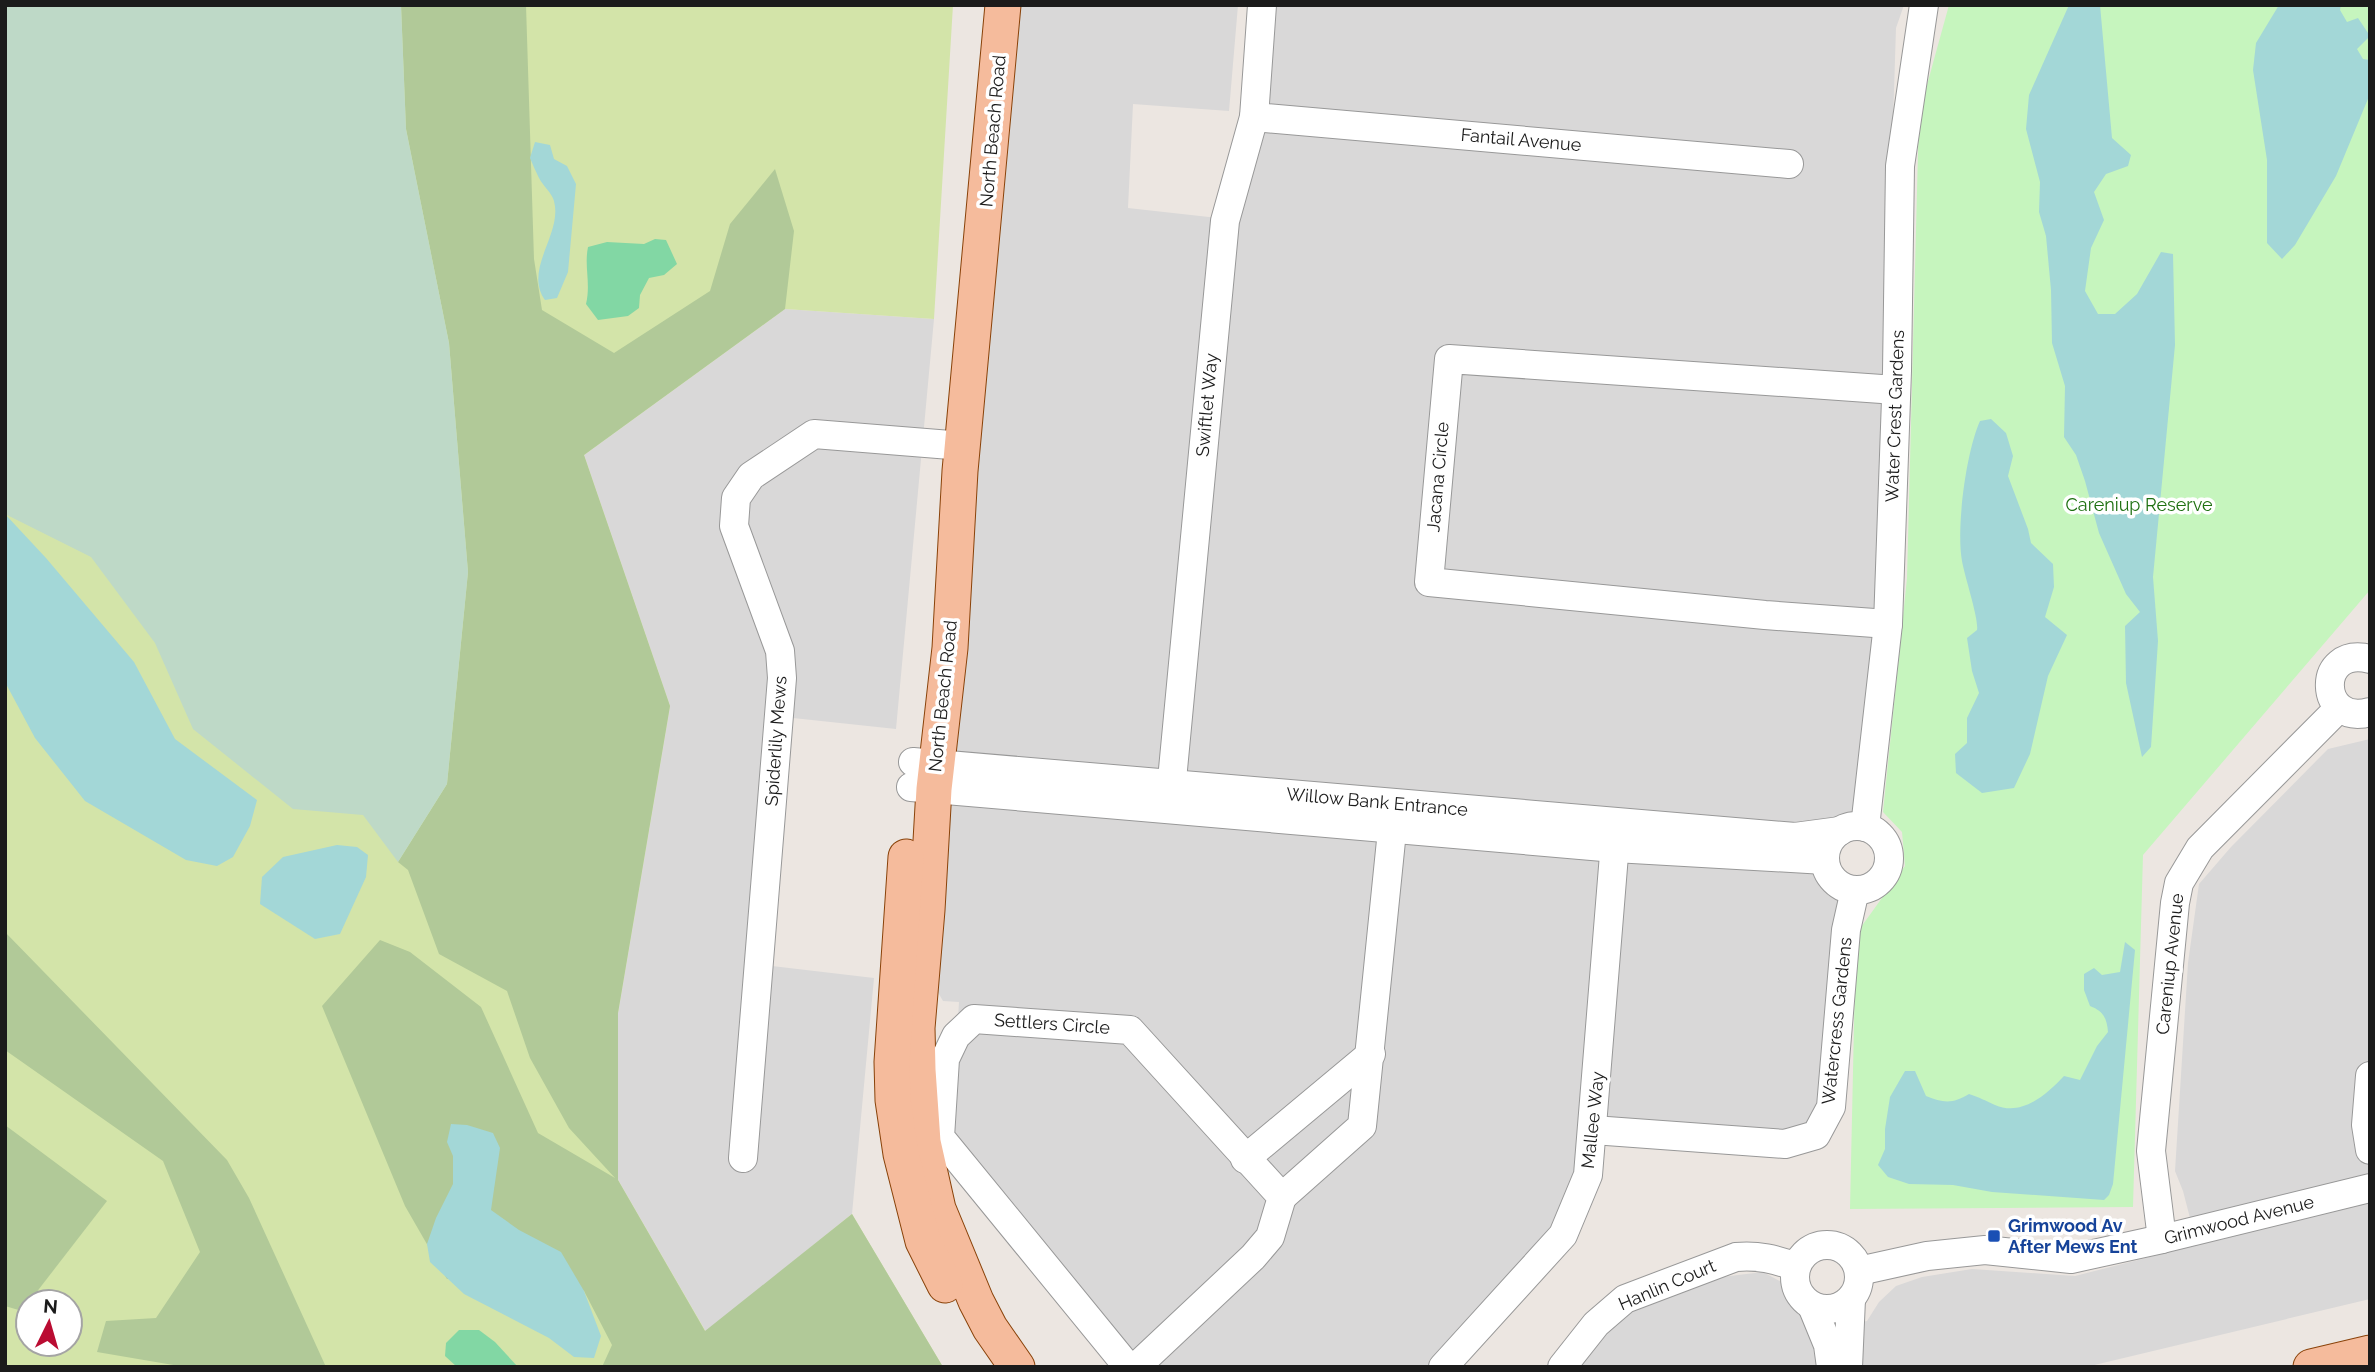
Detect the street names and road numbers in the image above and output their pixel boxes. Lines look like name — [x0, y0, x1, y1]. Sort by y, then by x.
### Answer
street label: North Beach Road — [975, 54, 1010, 208]
street label: Fantail Avenue — [1460, 124, 1583, 155]
street label: Water Crest Gardens — [1881, 329, 1908, 503]
street label: Swiftlet Way — [1192, 352, 1222, 458]
street label: Jacana Circle — [1422, 421, 1453, 533]
street label: North Beach Road — [924, 619, 961, 773]
street label: Spiderlily Mews — [760, 675, 791, 807]
street label: Willow Bank Entrance — [1285, 783, 1469, 820]
street label: Careniup Avenue — [2152, 892, 2187, 1036]
street label: Watercress Gardens — [1817, 936, 1856, 1106]
street label: Settlers Circle — [993, 1009, 1111, 1038]
street label: Mallee Way — [1577, 1070, 1608, 1170]
street label: Grimwood Avenue — [2162, 1191, 2316, 1248]
street label: Hanlin Court — [1615, 1255, 1719, 1314]

